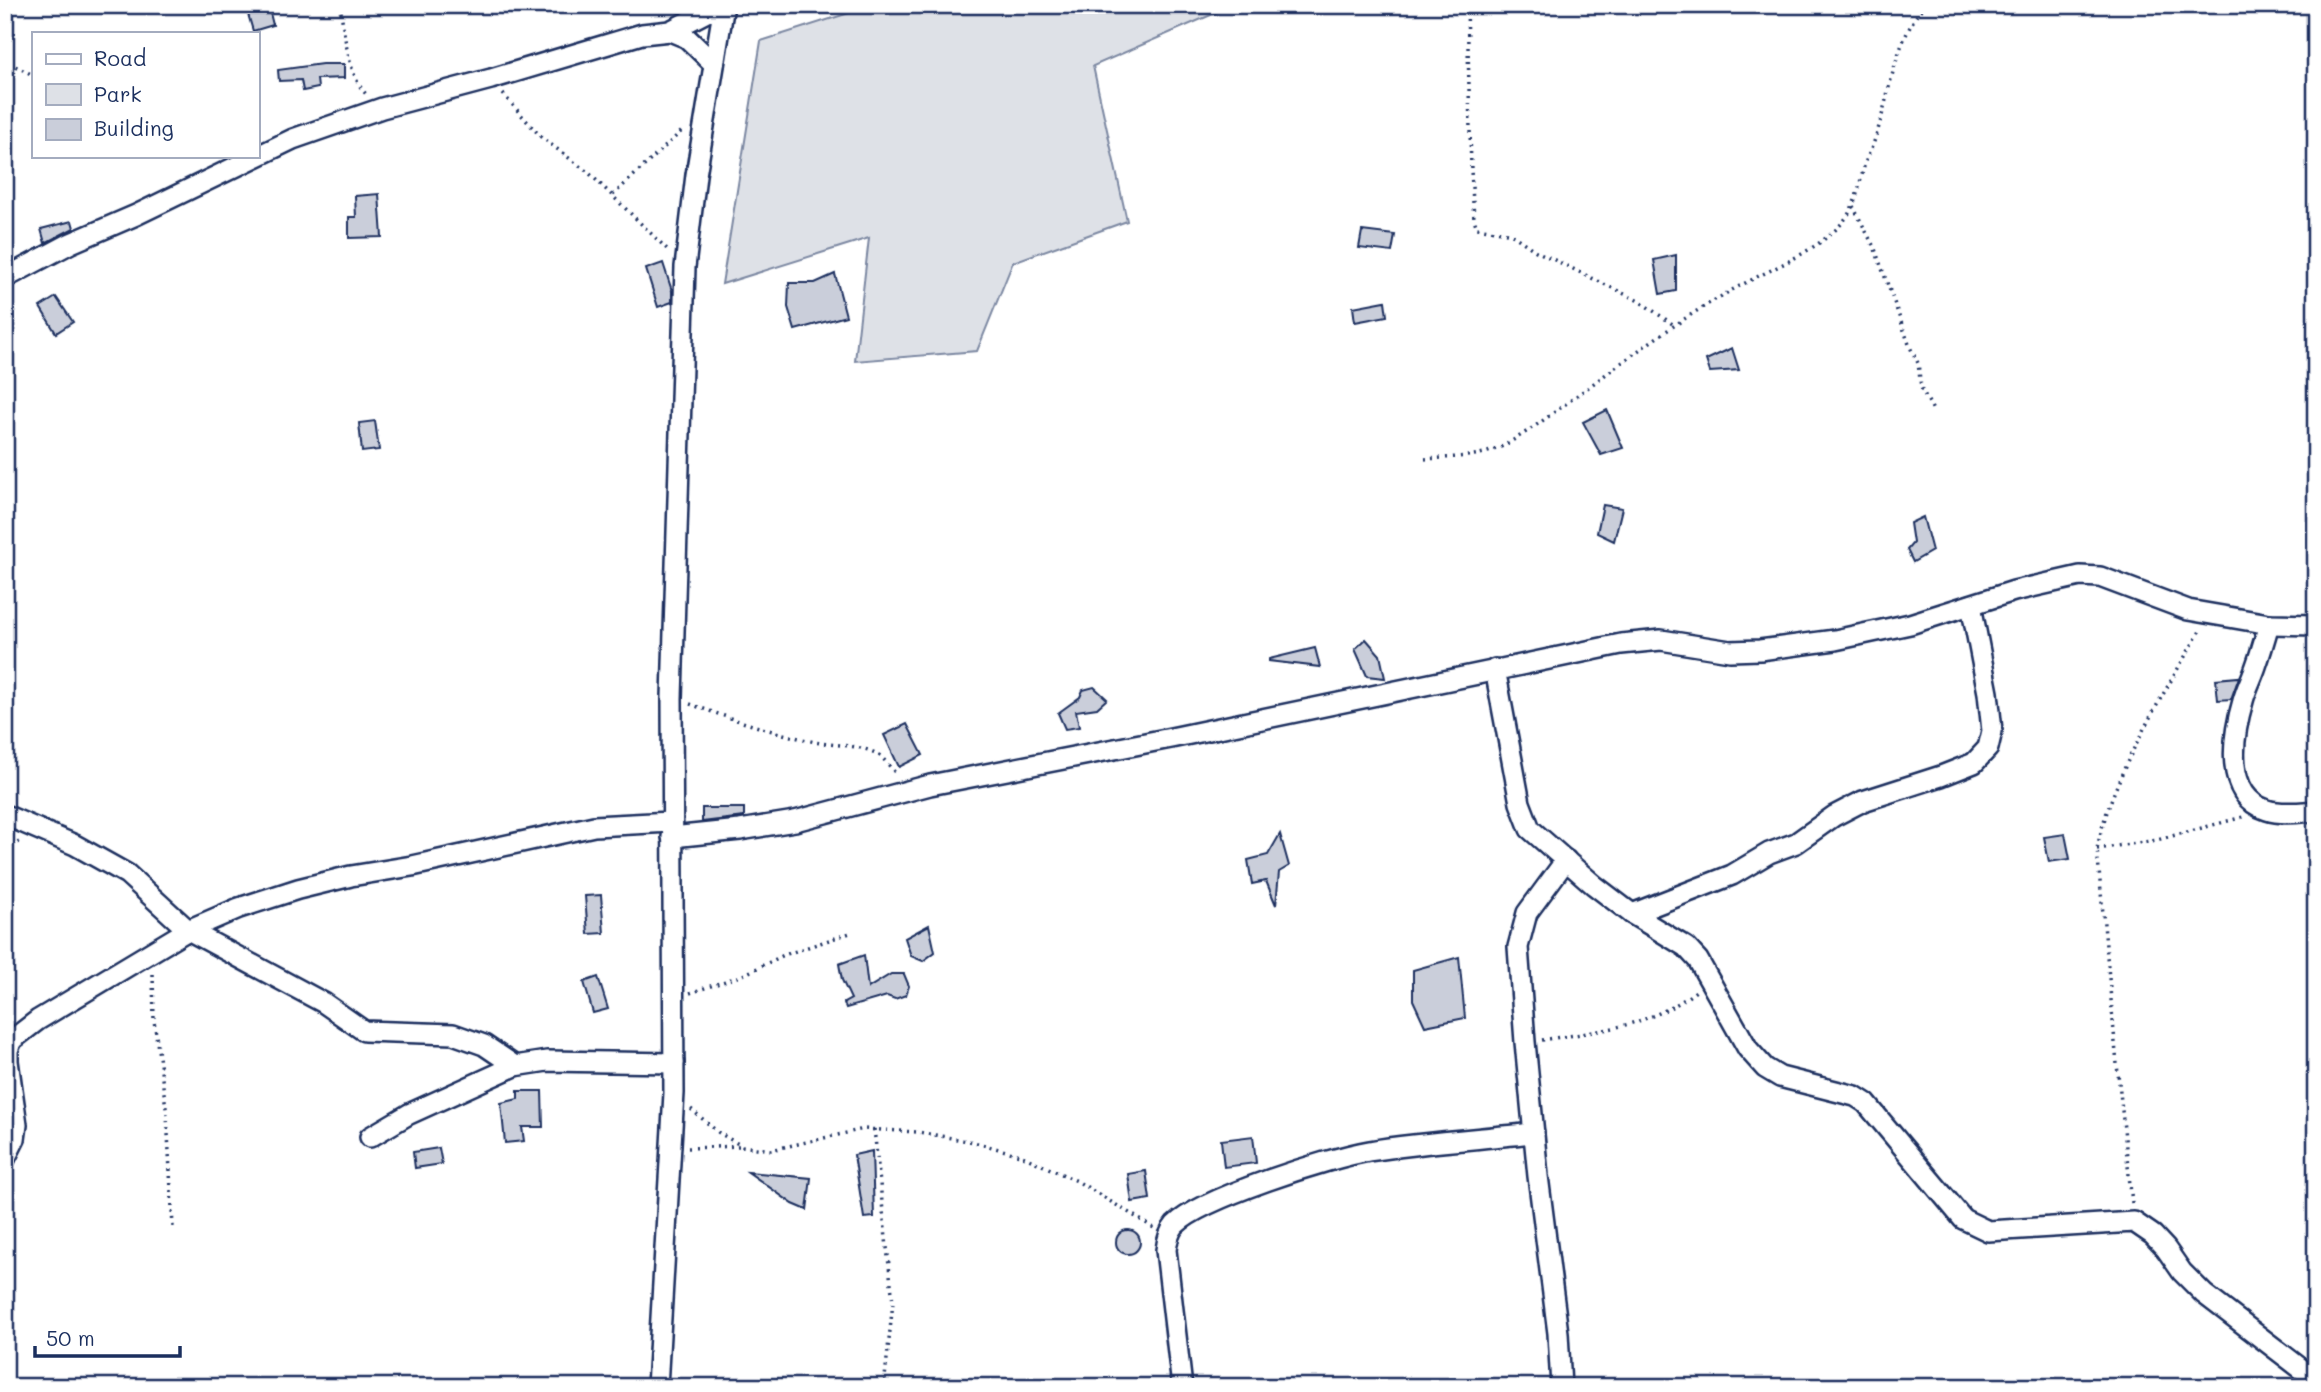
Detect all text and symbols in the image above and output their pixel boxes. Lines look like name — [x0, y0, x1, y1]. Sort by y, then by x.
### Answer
legend — [32, 32, 259, 158]
text: Road — [94, 44, 146, 71]
text: Park — [94, 80, 142, 107]
text: Building — [94, 114, 174, 141]
scale bar — [35, 1315, 180, 1359]
text: 50 m — [46, 1324, 95, 1351]

